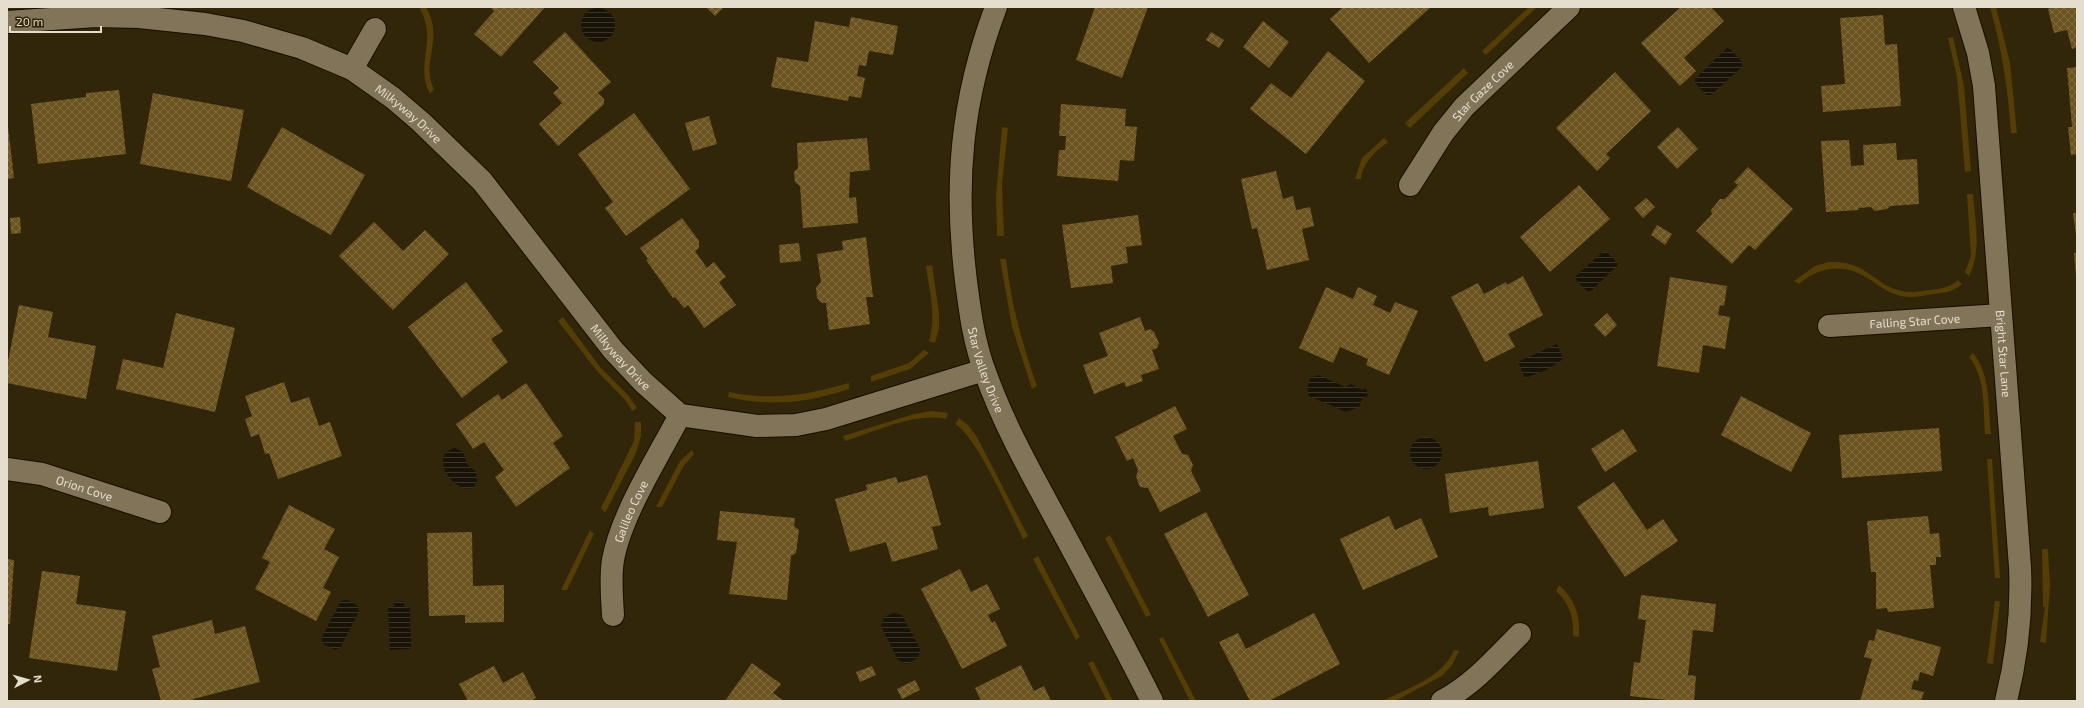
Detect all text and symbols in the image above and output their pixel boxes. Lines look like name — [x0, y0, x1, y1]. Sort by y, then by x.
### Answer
scale bar — [10, 8, 101, 34]
text: 20 m — [16, 14, 43, 28]
street label: Star Gaze Cove — [1449, 57, 1516, 123]
street label: Milkyway Drive — [373, 81, 445, 146]
street label: Bright Star Lane — [1994, 309, 2014, 398]
street label: Falling Star Cove — [1869, 311, 1961, 330]
street label: Milkyway Drive — [588, 321, 654, 393]
street label: Star Valley Drive — [966, 326, 1007, 415]
street label: Orion Cove — [54, 472, 115, 503]
street label: Galileo Cove — [611, 478, 650, 544]
north arrow — [8, 660, 48, 700]
text: N — [32, 674, 45, 684]

